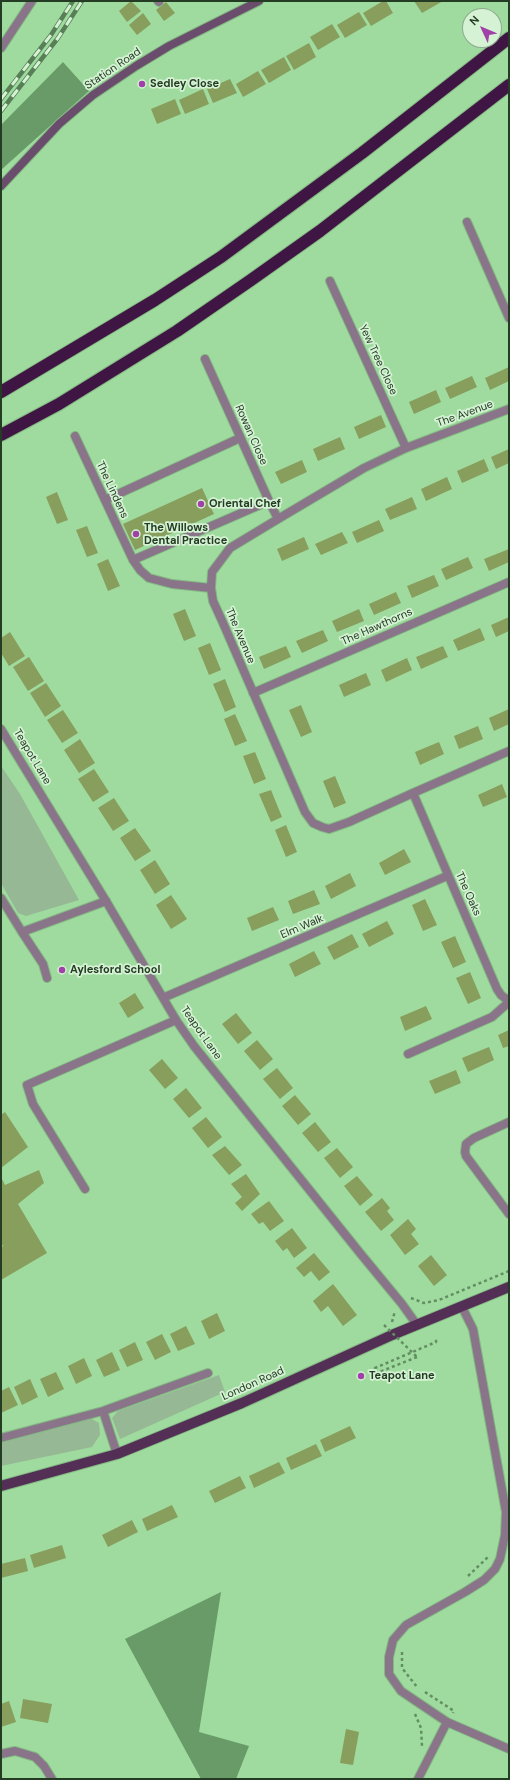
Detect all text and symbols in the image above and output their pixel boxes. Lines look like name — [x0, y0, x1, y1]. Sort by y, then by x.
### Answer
north arrow — [462, 8, 502, 48]
text: N — [466, 13, 482, 28]
street label: Station Road — [82, 45, 144, 93]
place label: Sedley Close — [150, 77, 219, 91]
marker: Sedley Close — [137, 79, 147, 89]
street label: Yew Tree Close — [356, 323, 400, 397]
street label: The Avenue — [435, 398, 495, 430]
street label: Rowan Close — [232, 403, 270, 467]
street label: The Lindens — [93, 459, 131, 521]
place label: Oriental Chef — [209, 497, 281, 511]
marker: Oriental Chef — [196, 499, 206, 509]
place label: The Willows Dental Practice — [144, 521, 227, 547]
marker: The Willows Dental Practice — [131, 529, 141, 539]
street label: The Hawthorns — [339, 605, 415, 649]
street label: The Avenue — [222, 606, 258, 666]
street label: Teapot Lane — [10, 727, 54, 787]
street label: The Oaks — [452, 870, 484, 918]
street label: Elm Walk — [278, 912, 326, 942]
place label: Aylesford School — [70, 963, 160, 977]
marker: Aylesford School — [57, 965, 67, 975]
street label: Teapot Lane — [178, 1004, 224, 1062]
street label: London Road — [220, 1364, 286, 1404]
place label: Teapot Lane — [369, 1369, 435, 1383]
marker: Teapot Lane — [356, 1371, 366, 1381]

